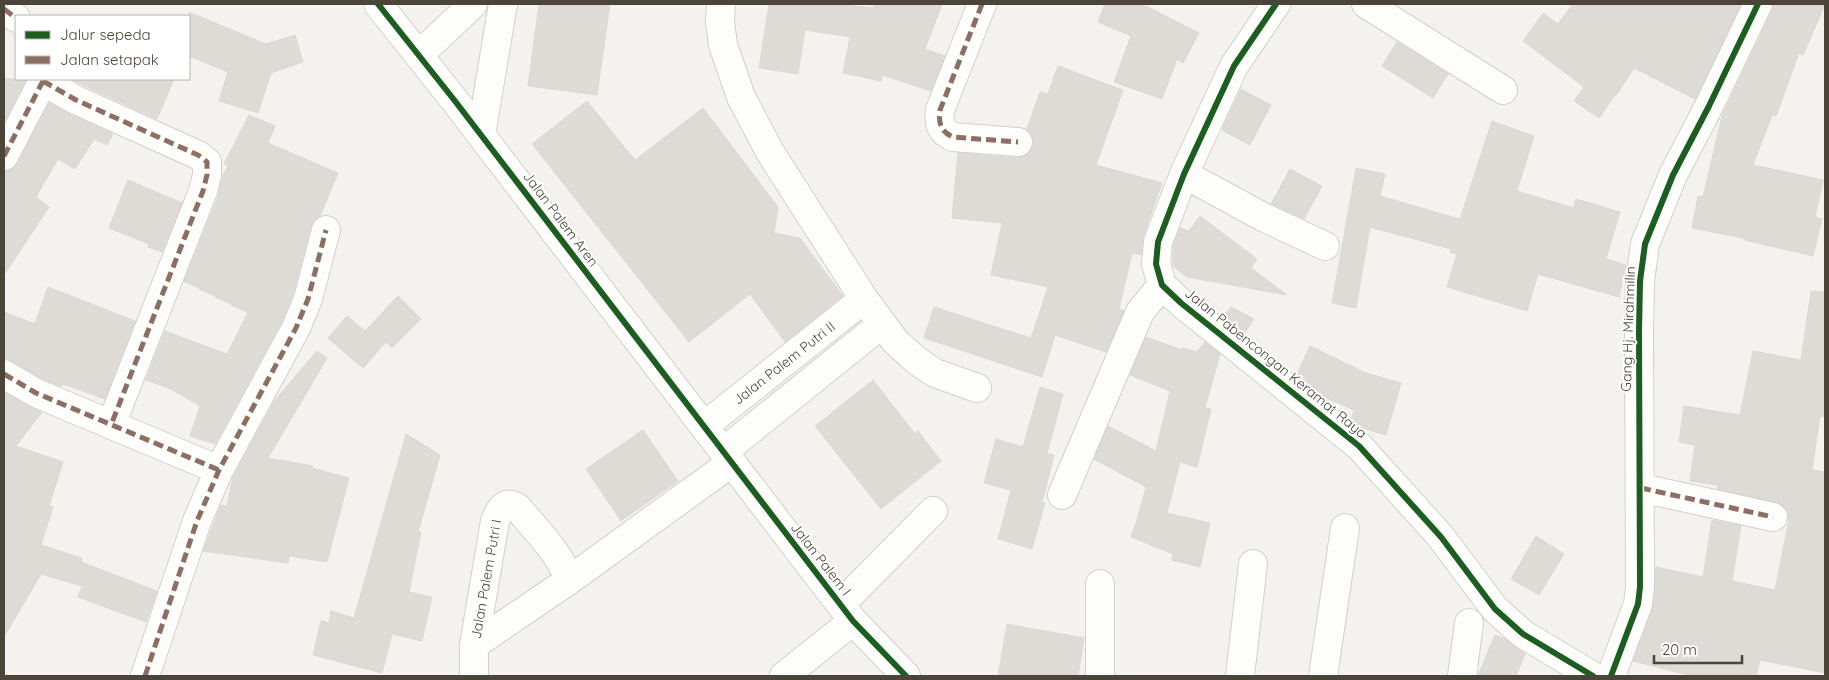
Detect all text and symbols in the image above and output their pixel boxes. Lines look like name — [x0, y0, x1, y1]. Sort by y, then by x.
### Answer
legend — [15, 15, 190, 80]
text: Jalur sepeda — [60, 25, 151, 44]
text: Jalan setapak — [60, 50, 159, 69]
street label: Jalan Palem Aren — [519, 168, 603, 270]
street label: Gang Hj. Mirahmilin — [1617, 266, 1639, 392]
street label: Jalan Pabencongan Keramat Raya — [1181, 284, 1371, 442]
street label: Jalan Palem Putri II — [729, 318, 839, 408]
street label: Jalan Palem Putri I — [467, 518, 505, 640]
street label: Jalan Palem I — [787, 519, 855, 599]
scale bar — [1654, 632, 1742, 664]
text: 20 m — [1662, 640, 1697, 659]

